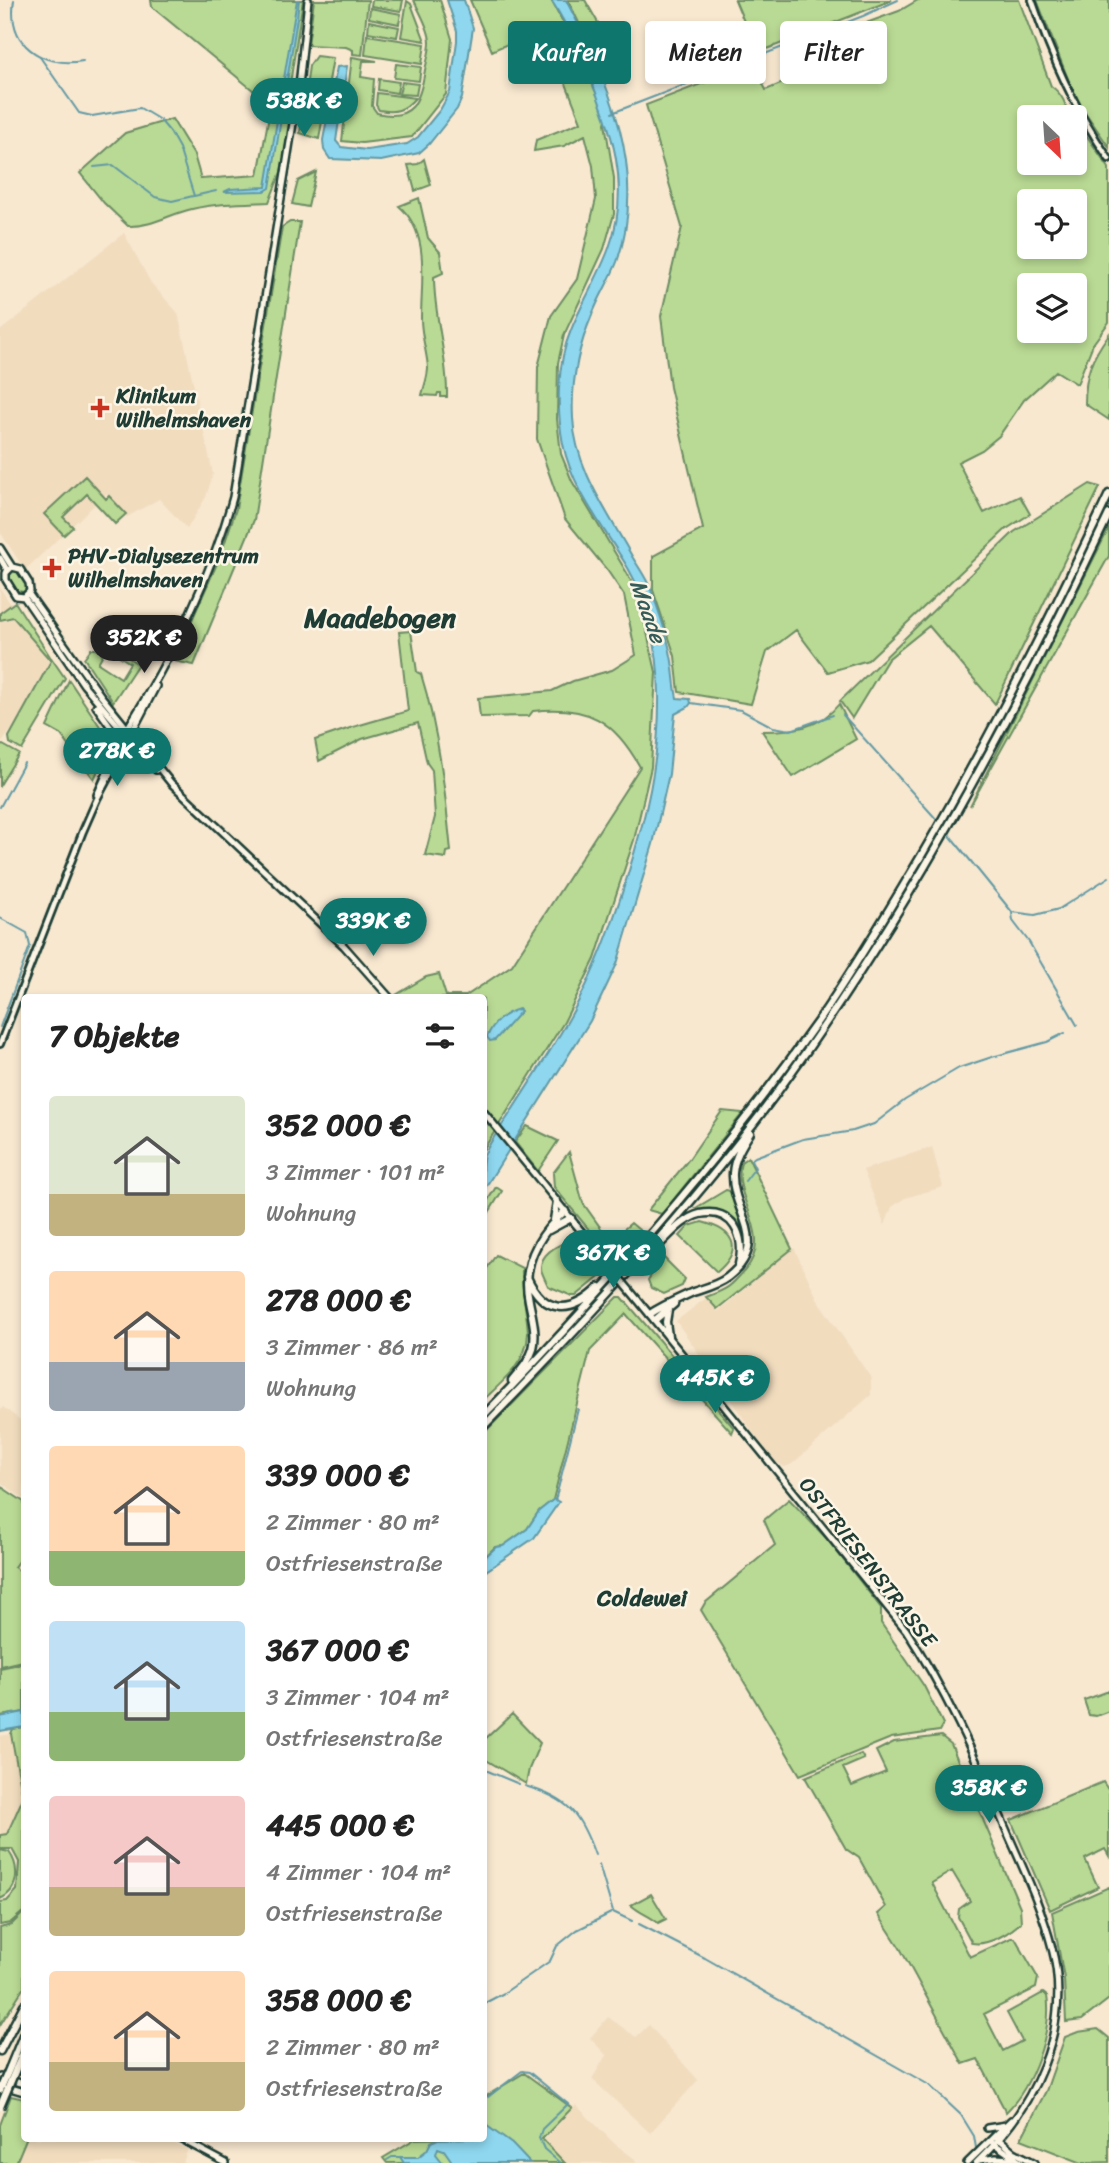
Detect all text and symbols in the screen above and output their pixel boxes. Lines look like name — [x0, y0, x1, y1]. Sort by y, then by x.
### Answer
chip: Kaufen — [508, 21, 631, 84]
chip: Mieten — [645, 21, 766, 84]
chip: Filter — [780, 21, 887, 84]
pin: 538K € — [247, 78, 361, 138]
text: 538K € — [266, 80, 342, 121]
north arrow — [1017, 105, 1087, 175]
map controls — [1017, 105, 1087, 343]
button: locate — [1017, 189, 1087, 259]
button: layers — [1017, 273, 1087, 343]
place label: Klinikum Wilhelmshaven — [115, 377, 252, 439]
marker: Klinikum Wilhelmshaven — [90, 398, 110, 418]
place label: PHV-Dialysezentrum Wilhelmshaven — [68, 537, 259, 599]
marker: PHV-Dialysezentrum Wilhelmshaven — [42, 558, 62, 578]
water label: Maade — [618, 573, 679, 650]
district label: Maadebogen — [303, 593, 457, 642]
pin: 352K € — [87, 616, 201, 675]
text: 352K € — [106, 617, 182, 658]
pin: 278K € — [60, 728, 174, 788]
text: 278K € — [79, 730, 155, 771]
pin: 339K € — [316, 898, 430, 958]
text: 339K € — [336, 900, 410, 941]
text: 7 Objekte — [49, 1009, 179, 1063]
icon: filters — [421, 1017, 459, 1055]
text: 352 000 € — [266, 1098, 411, 1152]
icon: home — [105, 1124, 189, 1208]
text: 3 Zimmer · 101 m² — [266, 1152, 445, 1193]
text: Wohnung — [266, 1193, 356, 1234]
pin: 367K € — [556, 1230, 670, 1290]
text: 367K € — [576, 1232, 650, 1273]
text: 278 000 € — [266, 1273, 411, 1327]
icon: home — [105, 1299, 189, 1383]
text: 3 Zimmer · 86 m² — [266, 1327, 438, 1368]
pin: 445K € — [658, 1356, 772, 1415]
text: 445K € — [676, 1357, 754, 1398]
text: Wohnung — [266, 1368, 356, 1409]
text: 339 000 € — [266, 1448, 410, 1502]
street label: OSTFRIESENSTRASSE — [789, 1468, 948, 1657]
icon: home — [105, 1474, 189, 1558]
text: 2 Zimmer · 80 m² — [266, 1502, 440, 1543]
text: Ostfriesenstraße — [266, 1543, 443, 1584]
district label: Coldewei — [596, 1578, 689, 1619]
text: 367 000 € — [266, 1623, 409, 1677]
icon: home — [105, 1649, 189, 1733]
text: 3 Zimmer · 104 m² — [266, 1677, 450, 1718]
text: Ostfriesenstraße — [266, 1718, 443, 1759]
pin: 358K € — [932, 1766, 1046, 1825]
text: 358K € — [951, 1767, 1027, 1808]
text: 445 000 € — [266, 1798, 414, 1852]
icon: home — [105, 1824, 189, 1908]
text: 4 Zimmer · 104 m² — [266, 1852, 451, 1893]
text: Ostfriesenstraße — [266, 1893, 443, 1934]
text: 358 000 € — [266, 1973, 411, 2027]
icon: home — [105, 1999, 189, 2083]
text: 2 Zimmer · 80 m² — [266, 2027, 440, 2068]
text: Ostfriesenstraße — [266, 2068, 443, 2109]

